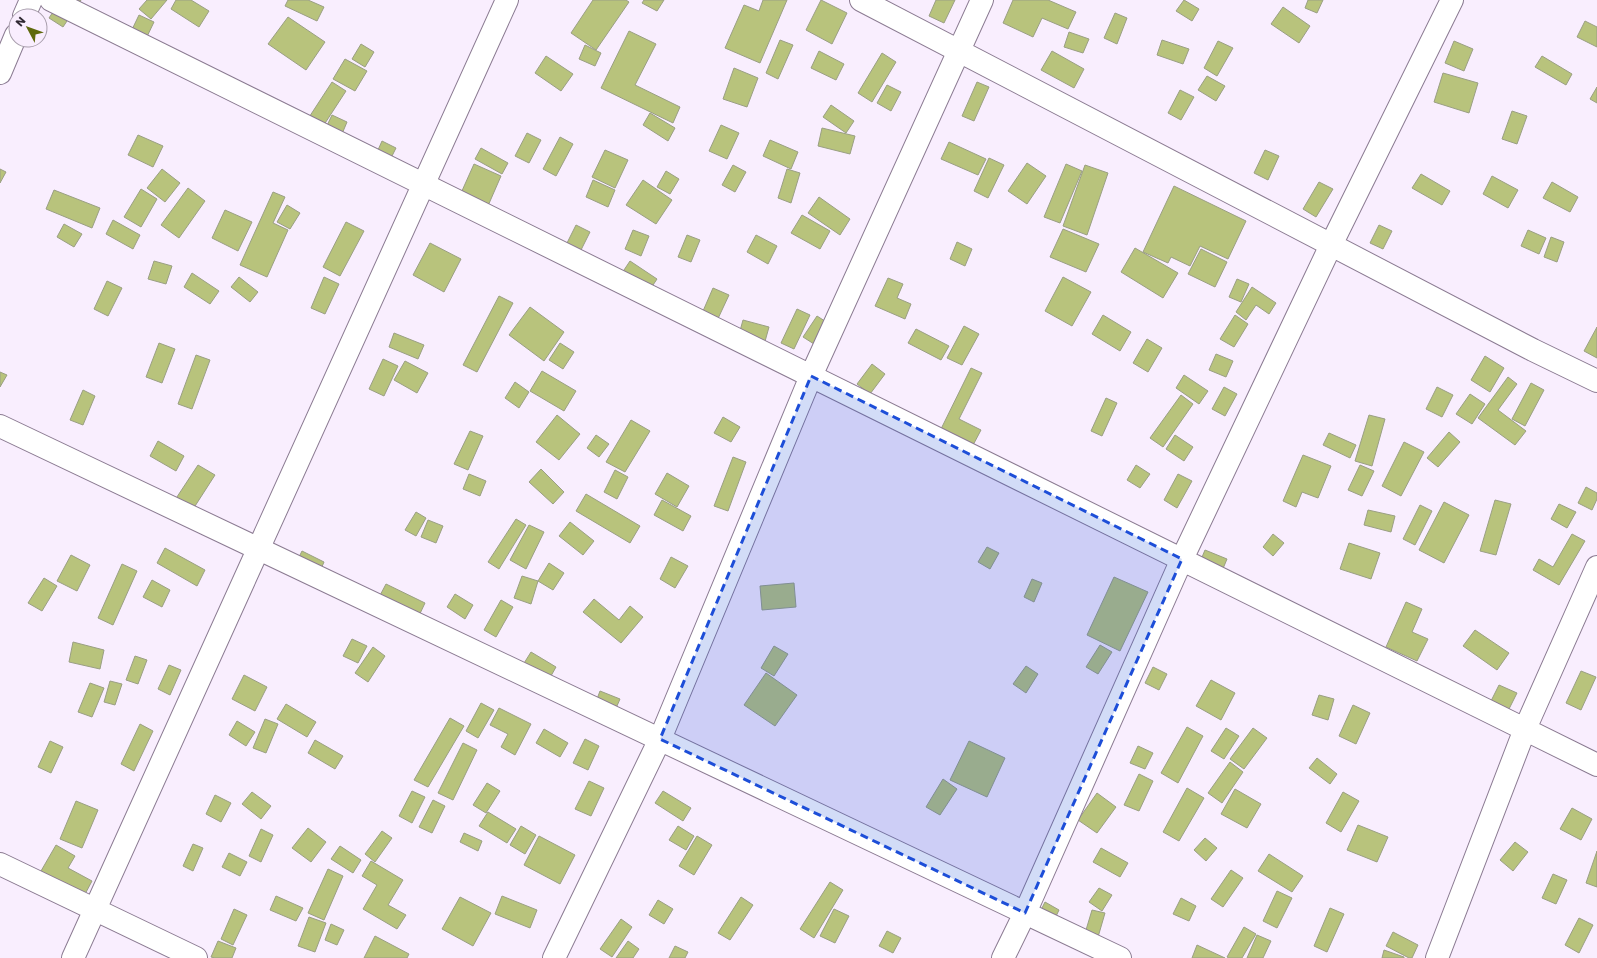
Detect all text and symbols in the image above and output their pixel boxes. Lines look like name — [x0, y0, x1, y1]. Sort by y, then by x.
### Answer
north arrow — [8, 8, 48, 48]
text: N — [12, 13, 29, 30]

